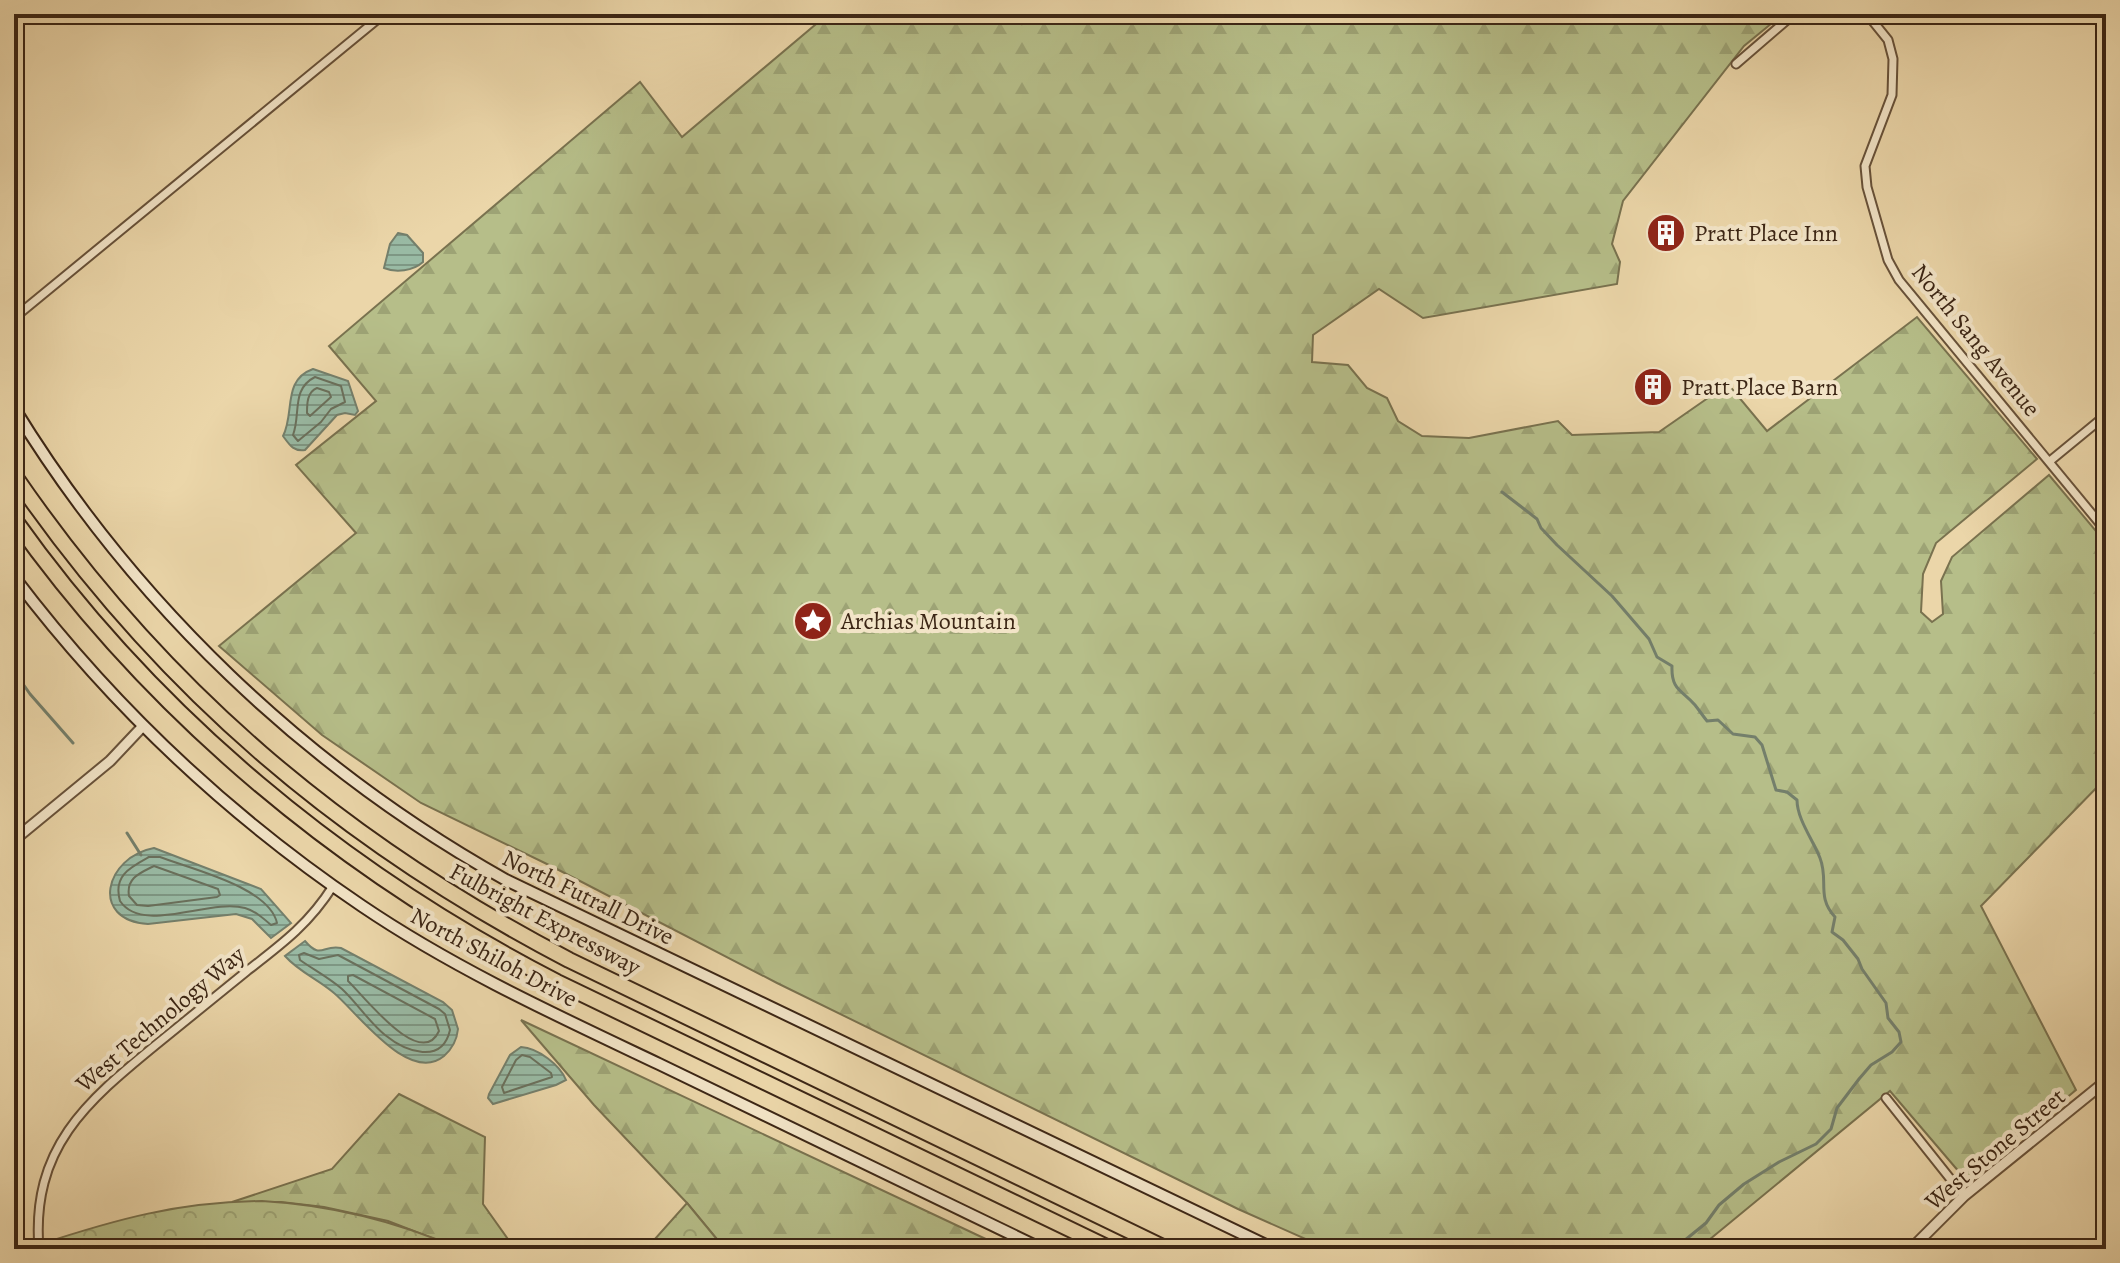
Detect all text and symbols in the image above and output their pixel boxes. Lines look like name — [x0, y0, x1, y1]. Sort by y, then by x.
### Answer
building icon: Pratt Place Inn — [1645, 212, 1687, 254]
place label: Pratt Place Inn — [1694, 217, 1838, 249]
street label: North Sang Avenue — [1904, 257, 2048, 423]
building icon: Pratt Place Barn — [1632, 366, 1674, 408]
place label: Pratt Place Barn — [1681, 371, 1838, 403]
place icon: Archias Mountain — [792, 600, 834, 642]
place label: Archias Mountain — [840, 605, 1016, 637]
street label: North Futrall Drive — [497, 842, 679, 952]
street label: Fulbright Expressway — [444, 855, 646, 983]
street label: North Shiloh Drive — [405, 900, 583, 1014]
street label: West Technology Way — [68, 939, 251, 1100]
street label: West Stone Street — [1917, 1081, 2072, 1218]

